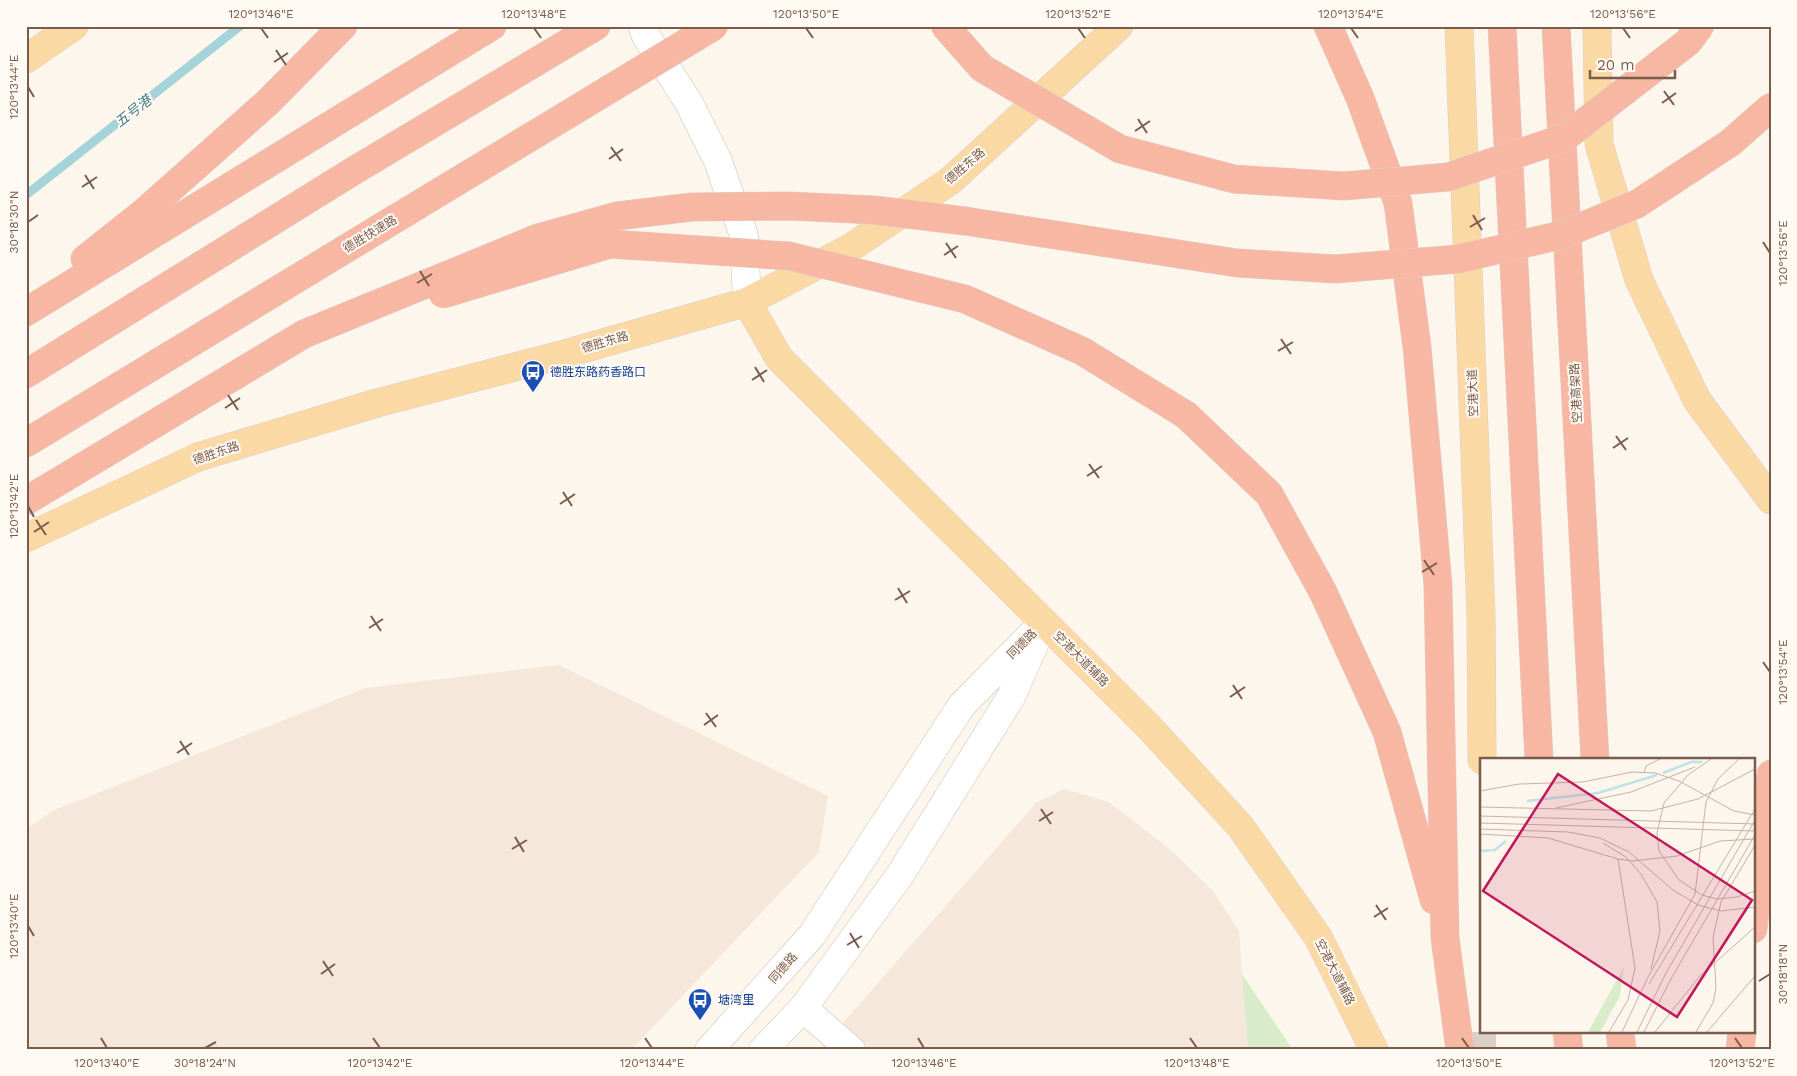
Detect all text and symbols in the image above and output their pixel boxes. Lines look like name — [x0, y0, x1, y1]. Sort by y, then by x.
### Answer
text: 120°13'46"E — [228, 7, 294, 21]
text: 120°13'48"E — [501, 7, 567, 21]
text: 120°13'50"E — [773, 7, 839, 21]
text: 120°13'52"E — [1045, 7, 1111, 21]
text: 120°13'54"E — [1318, 7, 1384, 21]
text: 120°13'56"E — [1590, 7, 1656, 21]
scale bar — [1590, 48, 1674, 80]
text: 120°13'44"E — [7, 54, 21, 119]
text: 20 m — [1597, 56, 1635, 74]
water label: 五号港 — [112, 91, 156, 130]
street label: 德胜东路 — [942, 145, 988, 187]
text: 30°18'30"N — [7, 191, 21, 253]
street label: 德胜快速路 — [341, 213, 399, 255]
text: 120°13'56"E — [1776, 220, 1790, 286]
street label: 德胜东路 — [580, 329, 630, 355]
bus stop icon: 德胜东路药香路口 — [520, 359, 546, 393]
street label: 空港高架路 — [1567, 363, 1585, 423]
place label: 德胜东路药香路口 — [550, 365, 646, 379]
street label: 空港大道 — [1465, 369, 1481, 417]
street label: 德胜东路 — [191, 439, 241, 467]
text: 120°13'42"E — [7, 473, 21, 538]
street label: 同德路 — [1004, 626, 1040, 662]
street label: 空港大道辅路 — [1051, 629, 1111, 689]
text: 120°13'54"E — [1776, 639, 1790, 705]
inset map — [1480, 758, 1754, 1034]
text: 120°13'40"E — [7, 893, 21, 959]
street label: 空港大道辅路 — [1312, 937, 1358, 1007]
text: 30°18'18"N — [1776, 944, 1790, 1004]
street label: 同德路 — [766, 950, 800, 986]
bus stop icon: 塘湾里 — [687, 987, 713, 1021]
place label: 塘湾里 — [718, 993, 754, 1007]
text: 120°13'40"E — [74, 1056, 140, 1070]
text: 30°18'24"N — [174, 1056, 236, 1070]
text: 120°13'42"E — [348, 1056, 413, 1070]
text: 120°13'44"E — [620, 1056, 685, 1070]
text: 120°13'46"E — [891, 1056, 957, 1070]
text: 120°13'48"E — [1164, 1056, 1230, 1070]
text: 120°13'50"E — [1436, 1056, 1502, 1070]
text: 120°13'52"E — [1709, 1056, 1775, 1070]

